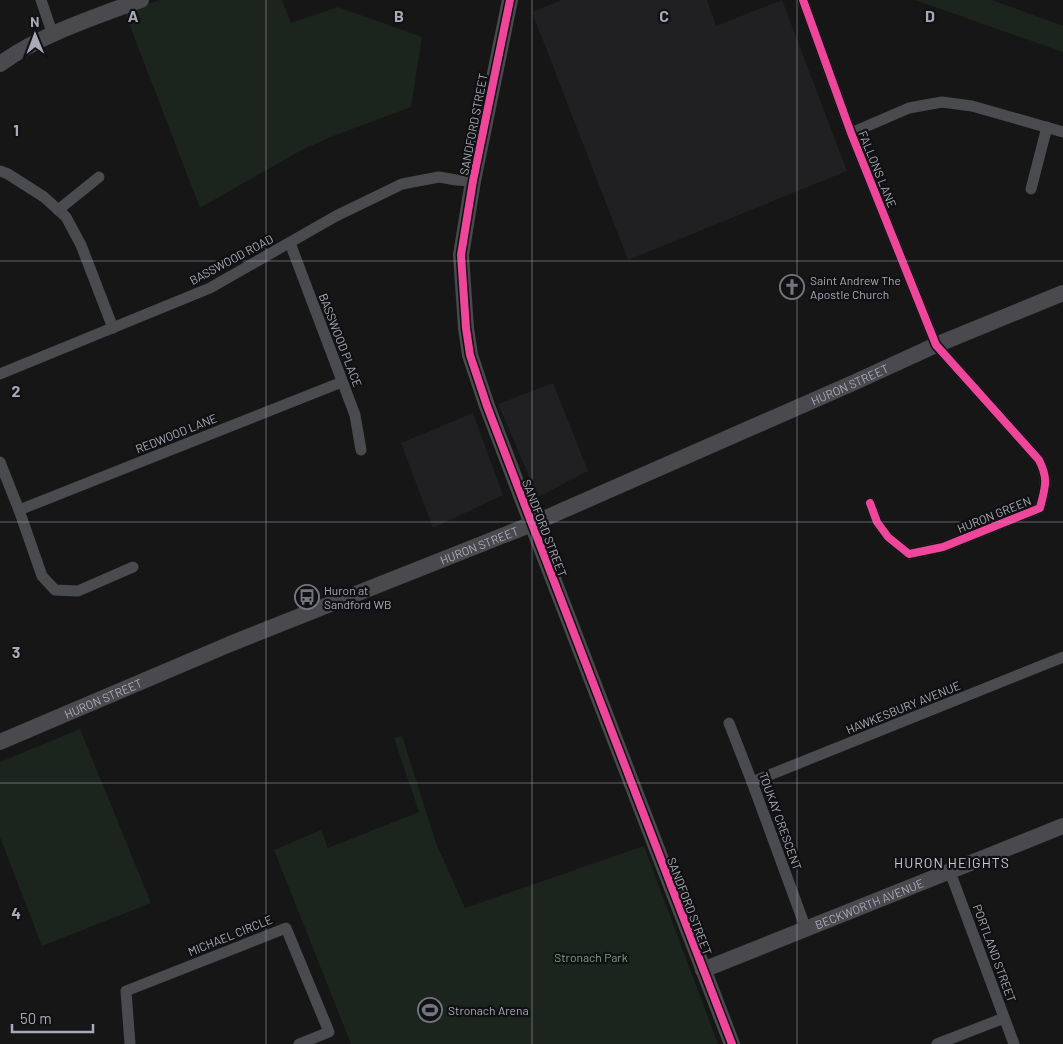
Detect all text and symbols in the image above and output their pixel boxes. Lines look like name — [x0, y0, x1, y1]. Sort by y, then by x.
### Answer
text: A — [128, 6, 139, 25]
text: B — [394, 6, 404, 25]
text: C — [659, 6, 669, 25]
text: D — [925, 6, 935, 25]
north arrow — [10, 10, 60, 60]
text: N — [30, 13, 40, 30]
street label: SANDFORD STREET — [456, 72, 490, 176]
text: 1 — [13, 120, 19, 139]
street label: FALLONS LANE — [856, 128, 900, 210]
street label: BASSWOOD ROAD — [187, 231, 275, 287]
place label: Saint Andrew The Apostle Church — [810, 273, 901, 301]
church icon: Saint Andrew The Apostle Church — [779, 274, 805, 300]
street label: BASSWOOD PLACE — [317, 291, 365, 389]
street label: HURON STREET — [809, 361, 891, 408]
text: 2 — [12, 381, 21, 400]
street label: REDWOOD LANE — [133, 410, 219, 456]
street label: SANDFORD STREET — [520, 477, 570, 579]
street label: HURON GREEN — [955, 493, 1033, 535]
street label: HURON STREET — [438, 523, 521, 567]
place label: Huron at Sandford WB — [324, 583, 391, 611]
bus stop icon: Huron at Sandford WB — [294, 584, 320, 610]
text: 3 — [12, 642, 20, 661]
street label: HURON STREET — [62, 675, 144, 721]
street label: HAWKESBURY AVENUE — [844, 678, 962, 736]
street label: TOUKAY CRESCENT — [757, 770, 805, 872]
district label: HURON HEIGHTS — [894, 854, 1010, 871]
street label: SANDFORD STREET — [665, 855, 715, 957]
street label: BECKWORTH AVENUE — [813, 876, 926, 932]
street label: PORTLAND STREET — [971, 902, 1019, 1004]
text: 4 — [11, 903, 21, 922]
street label: MICHAEL CIRCLE — [186, 912, 274, 958]
park label: Stronach Park — [554, 950, 628, 964]
sports icon: Stronach Arena — [417, 997, 443, 1023]
scale bar — [12, 1002, 94, 1034]
place label: Stronach Arena — [448, 1003, 529, 1017]
text: 50 m — [20, 1009, 52, 1027]

